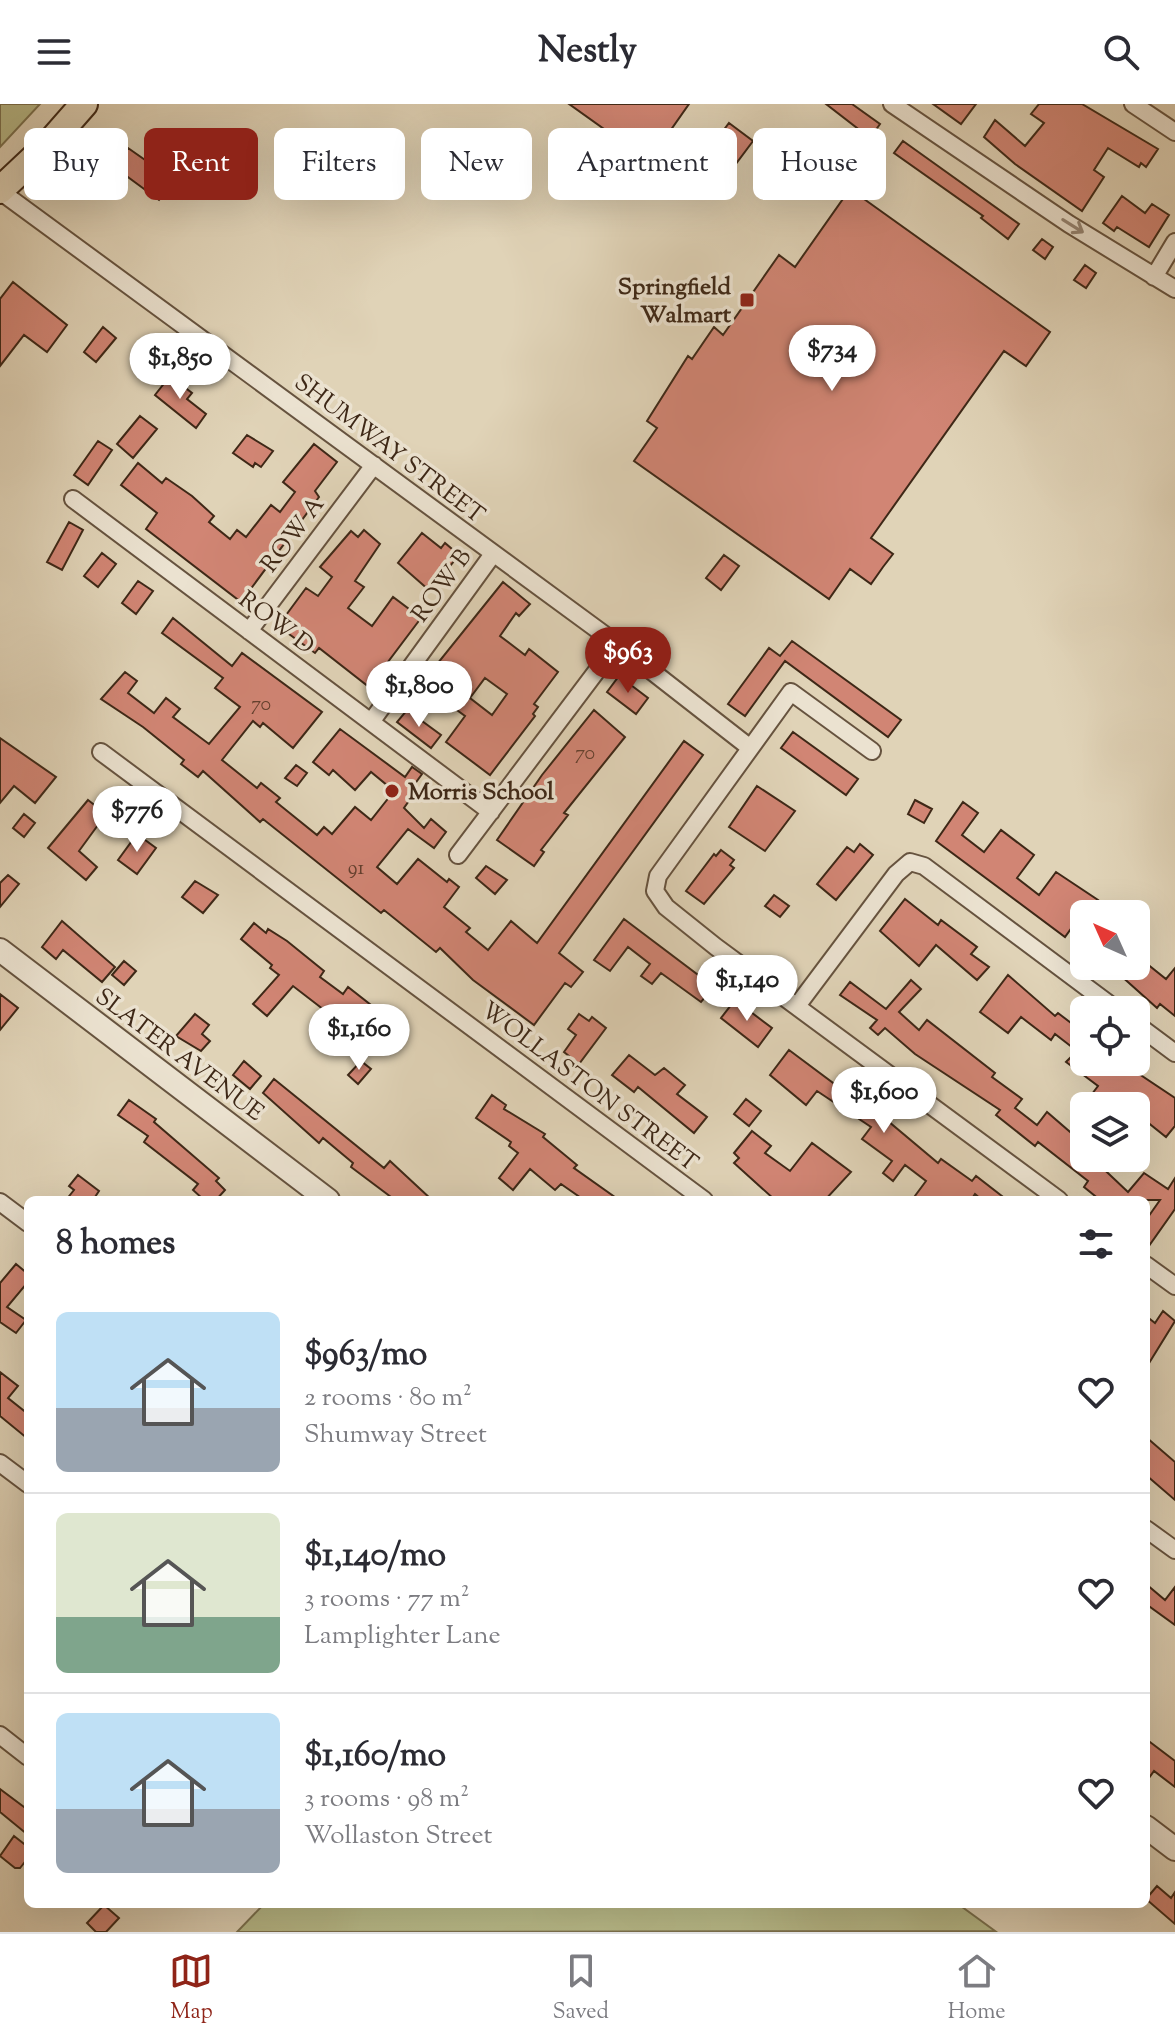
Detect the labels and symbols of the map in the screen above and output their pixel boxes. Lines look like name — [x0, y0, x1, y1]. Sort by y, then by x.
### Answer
one-way arrow — [1061, 218, 1083, 235]
place label: Springfield Walmart — [618, 271, 732, 333]
marker: Springfield Walmart — [738, 291, 756, 309]
pin: $734 — [785, 325, 879, 393]
pin: $1,850 — [115, 333, 245, 401]
street label: SHUMWAY STREET — [286, 367, 491, 533]
street label: ROW A — [254, 490, 334, 580]
street label: ROW B — [404, 542, 481, 630]
street label: ROW D — [231, 584, 321, 663]
pin: $963 — [581, 627, 675, 695]
pin: $1,800 — [354, 661, 484, 729]
house number: 70 — [251, 691, 271, 720]
house number: 70 — [575, 740, 595, 769]
place label: Morris School — [408, 776, 554, 810]
marker: Morris School — [383, 782, 401, 800]
pin: $776 — [90, 786, 184, 854]
house number: 91 — [348, 855, 364, 884]
north arrow — [1070, 900, 1150, 980]
pin: $1,140 — [682, 955, 812, 1023]
street label: SLATER AVENUE — [87, 981, 271, 1131]
street label: WOLLASTON STREET — [473, 994, 705, 1181]
pin: $1,160 — [294, 1004, 424, 1072]
pin: $1,600 — [819, 1067, 949, 1135]

